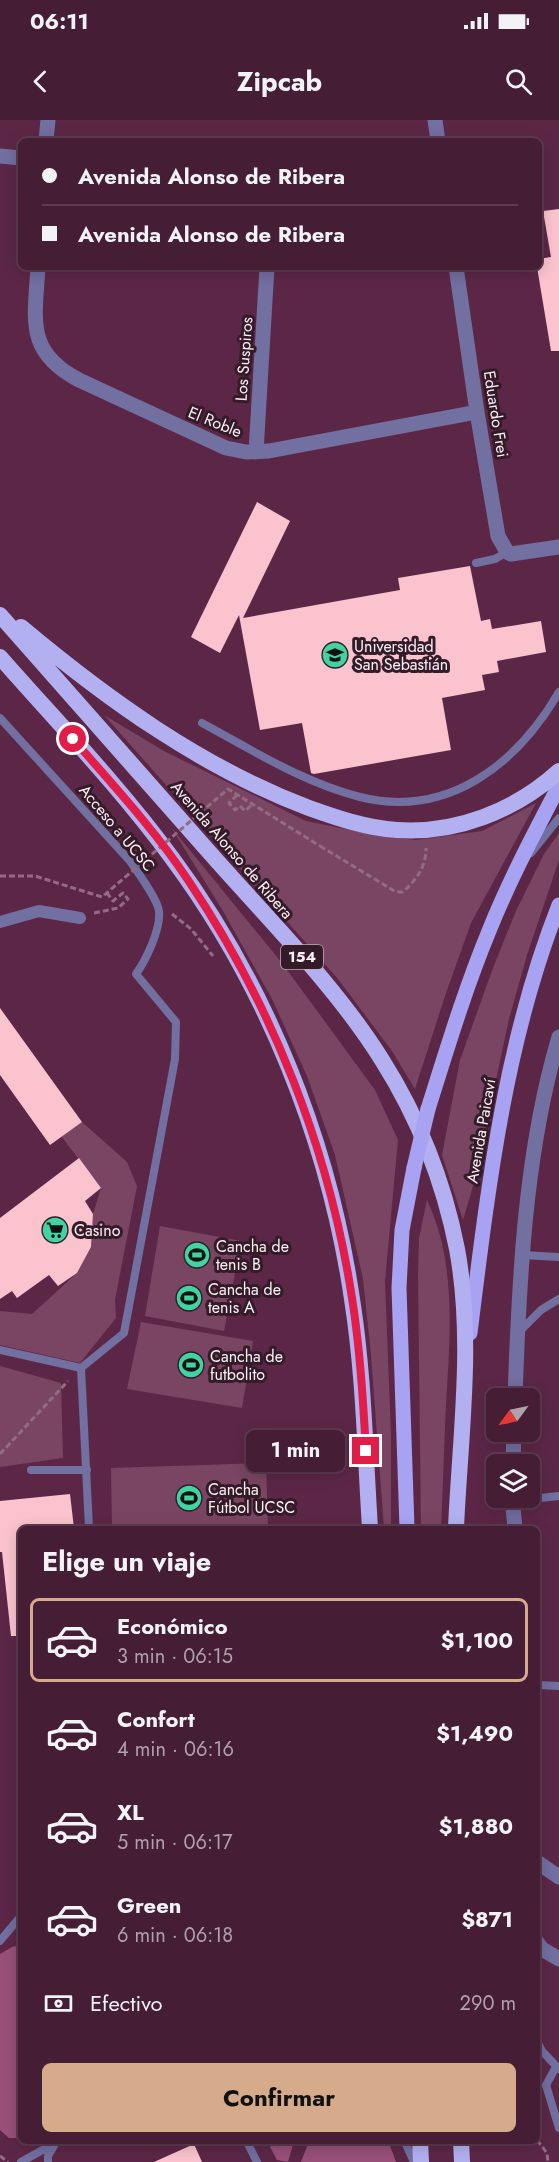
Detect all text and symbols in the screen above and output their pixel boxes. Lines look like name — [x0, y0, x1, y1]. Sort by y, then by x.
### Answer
text: 06:11 — [30, 5, 89, 37]
text: Zipcab — [237, 62, 322, 101]
icon: back — [24, 65, 57, 98]
icon: search — [502, 65, 535, 98]
text: Avenida Alonso de Ribera — [78, 160, 345, 192]
text: Avenida Alonso de Ribera — [78, 218, 345, 250]
street label: Los Suspiros — [230, 316, 258, 402]
street label: Eduardo Frei — [478, 369, 514, 459]
street label: El Roble — [185, 401, 245, 443]
place label: Universidad San Sebastián — [354, 635, 448, 676]
school or university icon: Universidad San Sebastián — [320, 640, 350, 670]
route start — [59, 725, 86, 752]
street label: Avenida Alonso de Ribera — [166, 776, 298, 924]
street label: Acceso a UCSC — [74, 780, 160, 876]
road number: 154 — [281, 945, 323, 969]
street label: Avenida Paicaví — [461, 1076, 502, 1185]
supermarket icon: Casino — [40, 1215, 70, 1245]
place label: Casino — [74, 1219, 121, 1242]
place label: Cancha de tenis B — [216, 1235, 289, 1276]
sports icon: Cancha de tenis B — [182, 1240, 212, 1270]
place label: Cancha de tenis A — [208, 1278, 281, 1319]
sports icon: Cancha de tenis A — [174, 1283, 204, 1313]
place label: Cancha de futbolito — [210, 1345, 283, 1386]
sports icon: Cancha de futbolito — [176, 1350, 206, 1380]
north arrow — [486, 1388, 540, 1442]
map controls — [486, 1388, 540, 1508]
callout: 1 min — [246, 1430, 345, 1472]
text: 1 min — [271, 1436, 320, 1465]
route end — [352, 1437, 379, 1464]
button: layers — [486, 1454, 540, 1508]
place label: Cancha Fútbol UCSC — [208, 1478, 295, 1519]
sports icon: Cancha Fútbol UCSC — [174, 1483, 204, 1513]
text: Elige un viaje — [42, 1542, 211, 1581]
text: Económico — [117, 1610, 228, 1642]
icon: car — [45, 1613, 99, 1667]
text: $1,100 — [441, 1624, 513, 1656]
text: 3 min · 06:15 — [117, 1642, 233, 1671]
text: Confort — [117, 1703, 195, 1735]
icon: car — [45, 1706, 99, 1760]
text: $1,490 — [436, 1717, 513, 1749]
text: 4 min · 06:16 — [117, 1735, 234, 1764]
text: XL — [117, 1796, 144, 1828]
icon: car — [45, 1799, 99, 1853]
text: $1,880 — [439, 1810, 513, 1842]
text: 5 min · 06:17 — [117, 1828, 233, 1857]
text: Green — [117, 1889, 181, 1921]
icon: car — [45, 1892, 99, 1946]
text: $871 — [461, 1903, 513, 1935]
text: 6 min · 06:18 — [117, 1921, 233, 1950]
icon: cash — [42, 1987, 75, 2020]
text: Efectivo — [90, 1987, 163, 2019]
text: 290 m — [460, 1989, 516, 2018]
button: Confirmar — [42, 2063, 516, 2132]

